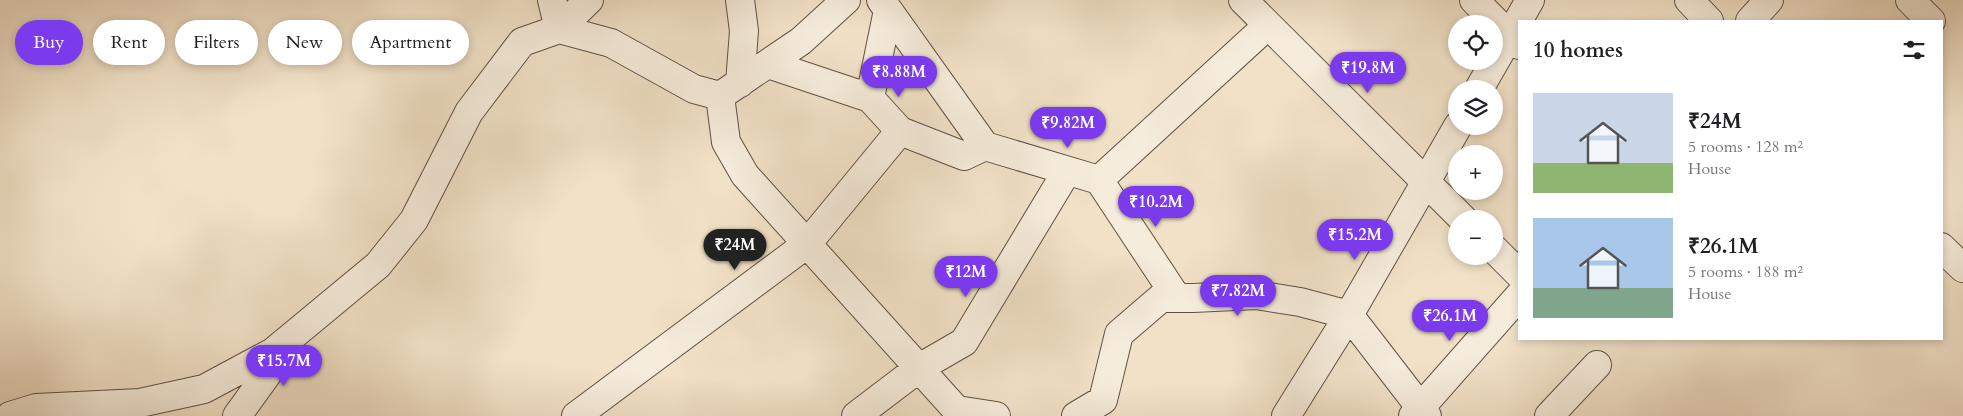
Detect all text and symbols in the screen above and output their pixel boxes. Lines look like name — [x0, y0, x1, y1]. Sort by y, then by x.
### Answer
map controls — [1448, 15, 1503, 265]
button: locate — [1448, 15, 1503, 70]
chip: Buy — [15, 20, 83, 65]
chip: Rent — [93, 20, 165, 65]
chip: Filters — [175, 20, 258, 65]
chip: New — [268, 20, 342, 65]
chip: Apartment — [352, 20, 469, 65]
text: 10 homes — [1533, 36, 1623, 65]
icon: filters — [1900, 36, 1928, 64]
pin: ₹19.8M — [1327, 52, 1409, 94]
pin: ₹8.88M — [858, 56, 940, 98]
text: ₹19.8M — [1341, 57, 1395, 79]
text: ₹8.88M — [872, 61, 926, 83]
button: layers — [1448, 80, 1503, 135]
pin: ₹9.82M — [1027, 106, 1109, 149]
text: ₹24M — [1688, 107, 1742, 136]
text: ₹9.82M — [1041, 112, 1095, 134]
icon: home — [1573, 113, 1633, 173]
text: 5 rooms · 128 m² — [1688, 136, 1803, 158]
button: + — [1448, 145, 1503, 200]
text: House — [1688, 158, 1731, 180]
pin: ₹10.2M — [1115, 186, 1197, 228]
text: ₹10.2M — [1129, 191, 1183, 213]
button: − — [1448, 210, 1503, 265]
pin: ₹15.2M — [1314, 218, 1396, 261]
text: ₹15.2M — [1328, 224, 1382, 246]
pin: ₹24M — [705, 228, 765, 271]
text: ₹26.1M — [1688, 232, 1759, 261]
text: ₹24M — [714, 234, 756, 256]
icon: home — [1573, 238, 1633, 298]
pin: ₹12M — [936, 256, 996, 298]
text: ₹12M — [945, 261, 987, 283]
text: 5 rooms · 188 m² — [1688, 261, 1803, 283]
pin: ₹7.82M — [1197, 274, 1279, 317]
text: ₹7.82M — [1211, 280, 1265, 302]
text: House — [1688, 283, 1731, 305]
pin: ₹26.1M — [1409, 300, 1491, 342]
text: ₹26.1M — [1423, 305, 1477, 327]
pin: ₹15.7M — [243, 344, 325, 387]
text: ₹15.7M — [257, 350, 311, 372]

